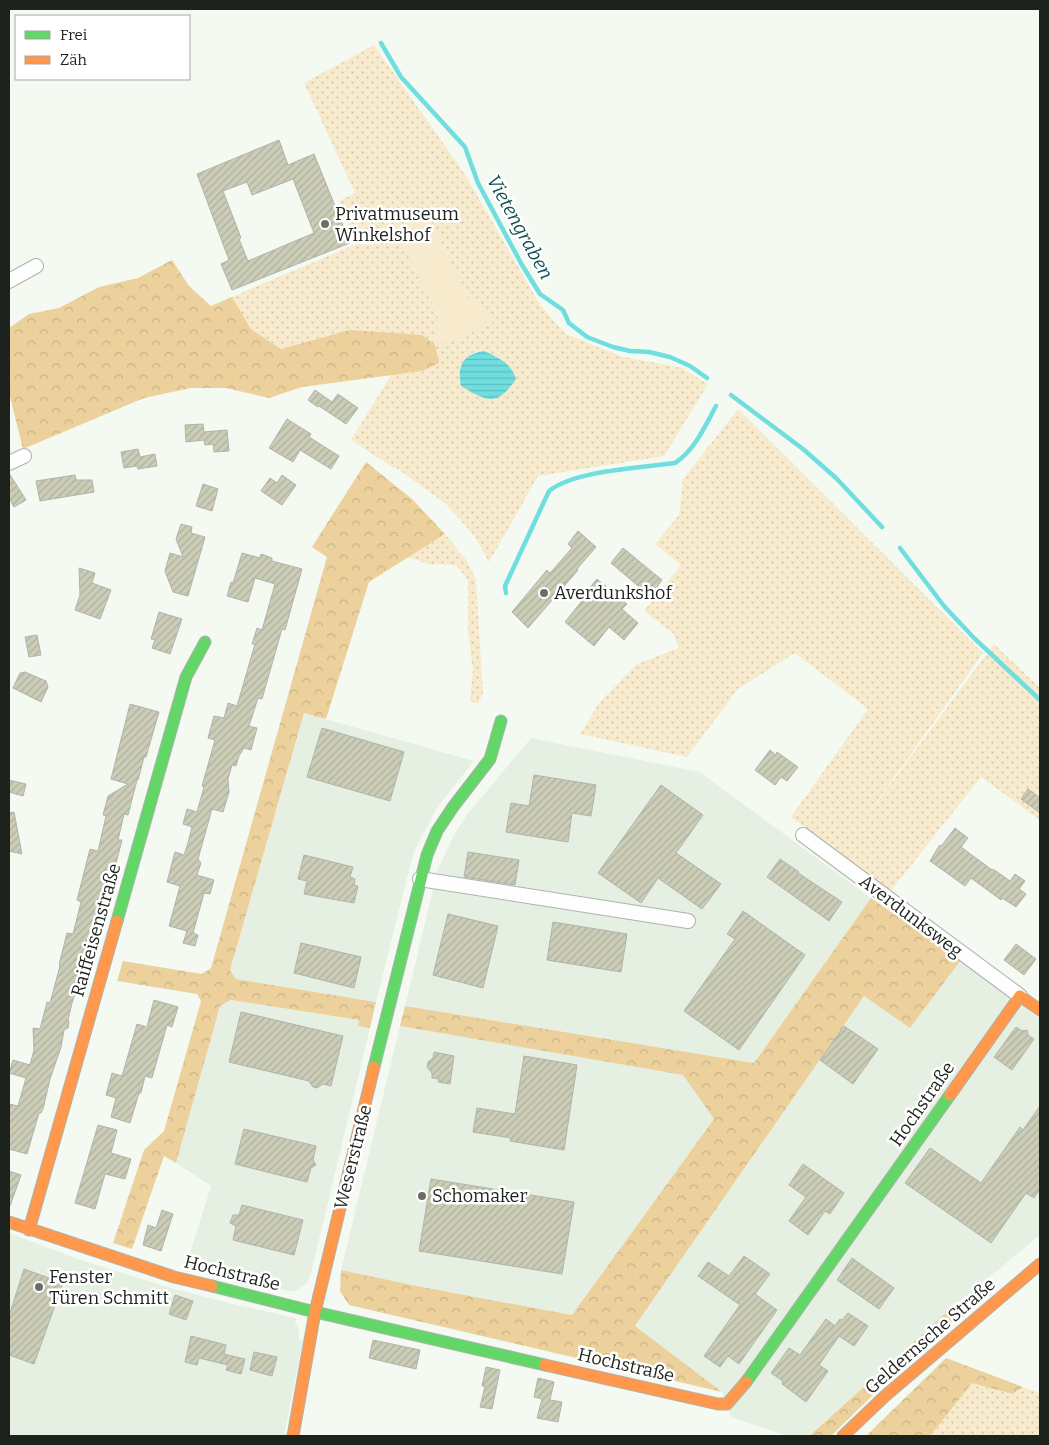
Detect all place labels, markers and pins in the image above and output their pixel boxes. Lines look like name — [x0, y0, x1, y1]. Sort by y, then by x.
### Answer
place label: Privatmuseum Winkelshof — [335, 203, 459, 246]
marker: Privatmuseum Winkelshof — [319, 218, 331, 230]
place label: Averdunkshof — [554, 582, 673, 604]
marker: Averdunkshof — [538, 587, 550, 599]
place label: Schomaker — [432, 1185, 527, 1207]
marker: Schomaker — [416, 1190, 428, 1202]
place label: Fenster Türen Schmitt — [49, 1266, 169, 1309]
marker: Fenster Türen Schmitt — [33, 1281, 45, 1293]

